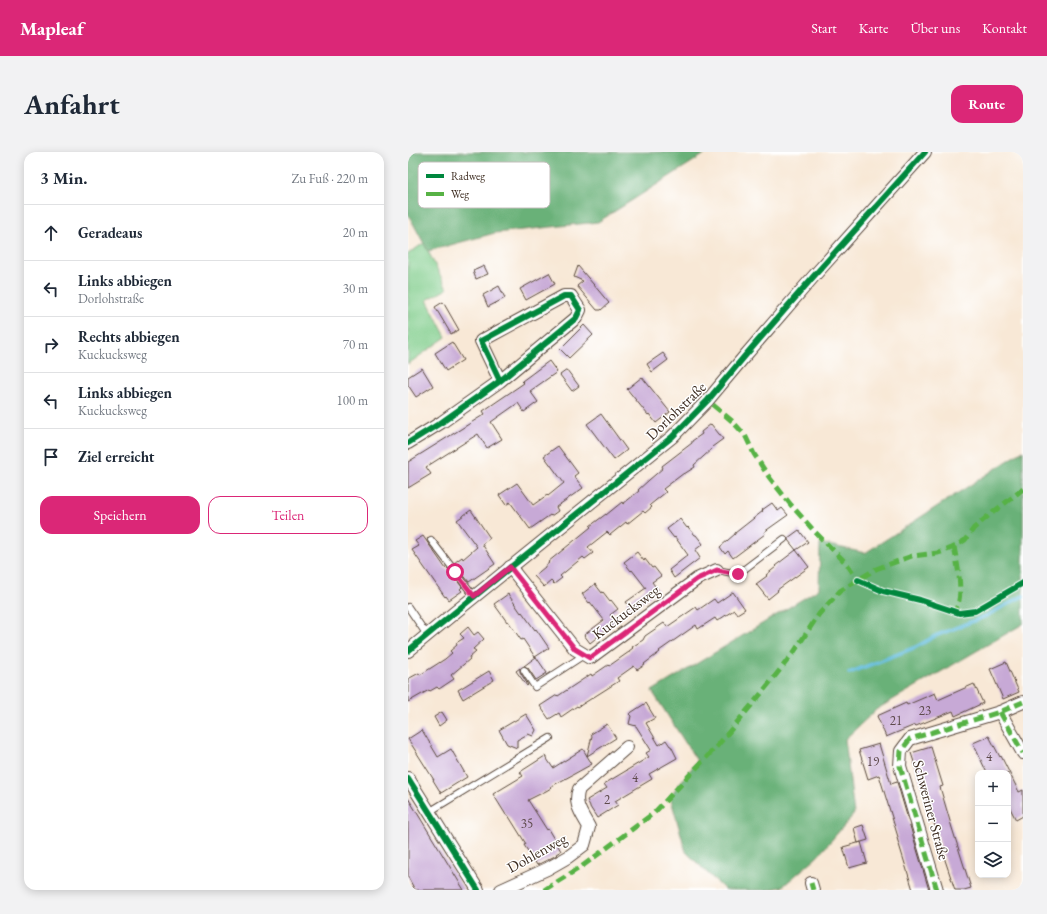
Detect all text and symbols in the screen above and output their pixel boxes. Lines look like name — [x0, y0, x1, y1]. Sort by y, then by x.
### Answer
text: Mapleaf — [20, 16, 84, 41]
text: Start — [811, 19, 837, 37]
text: Karte — [859, 19, 888, 37]
text: Über uns — [910, 19, 960, 37]
text: Kontakt — [982, 19, 1027, 37]
button: Route — [951, 85, 1023, 123]
text: Anfahrt — [24, 86, 120, 122]
legend — [418, 162, 550, 208]
text: 3 Min. — [40, 167, 87, 189]
text: Radweg — [451, 169, 485, 183]
text: Zu Fuß · 220 m — [291, 170, 368, 187]
text: Weg — [451, 187, 469, 201]
icon: ahead — [40, 222, 62, 244]
text: Geradeaus — [78, 223, 142, 242]
text: 20 m — [343, 224, 368, 241]
text: Links abbiegen — [78, 271, 172, 290]
icon: left — [40, 278, 62, 300]
text: 30 m — [343, 280, 368, 297]
text: Dorlohstraße — [78, 290, 144, 307]
text: Rechts abbiegen — [78, 327, 180, 346]
icon: right — [40, 334, 62, 356]
text: 70 m — [343, 336, 368, 353]
text: Kuckucksweg — [78, 346, 147, 363]
street label: Dorlohstraße — [642, 377, 710, 444]
text: Links abbiegen — [78, 383, 172, 402]
icon: left — [40, 390, 62, 412]
text: 100 m — [337, 392, 368, 409]
text: Kuckucksweg — [78, 402, 147, 419]
icon: arrive — [40, 446, 62, 468]
text: Ziel erreicht — [78, 447, 154, 466]
button: Speichern — [40, 496, 200, 534]
button: Teilen — [208, 496, 368, 534]
route start — [446, 563, 464, 581]
route end — [729, 565, 747, 583]
street label: Kuckucksweg — [588, 580, 664, 643]
house number: 23 — [919, 702, 931, 719]
house number: 21 — [890, 712, 902, 729]
house number: 4 — [986, 748, 993, 765]
house number: 19 — [867, 753, 880, 770]
street label: Schweriner Straße — [909, 758, 954, 862]
house number: 4 — [632, 769, 639, 786]
map controls — [975, 770, 1011, 878]
button: + — [975, 770, 1011, 806]
house number: 2 — [604, 791, 611, 808]
button: − — [975, 806, 1011, 842]
house number: 35 — [521, 815, 533, 832]
street label: Dohlenweg — [504, 828, 570, 877]
button: layers — [975, 842, 1011, 878]

